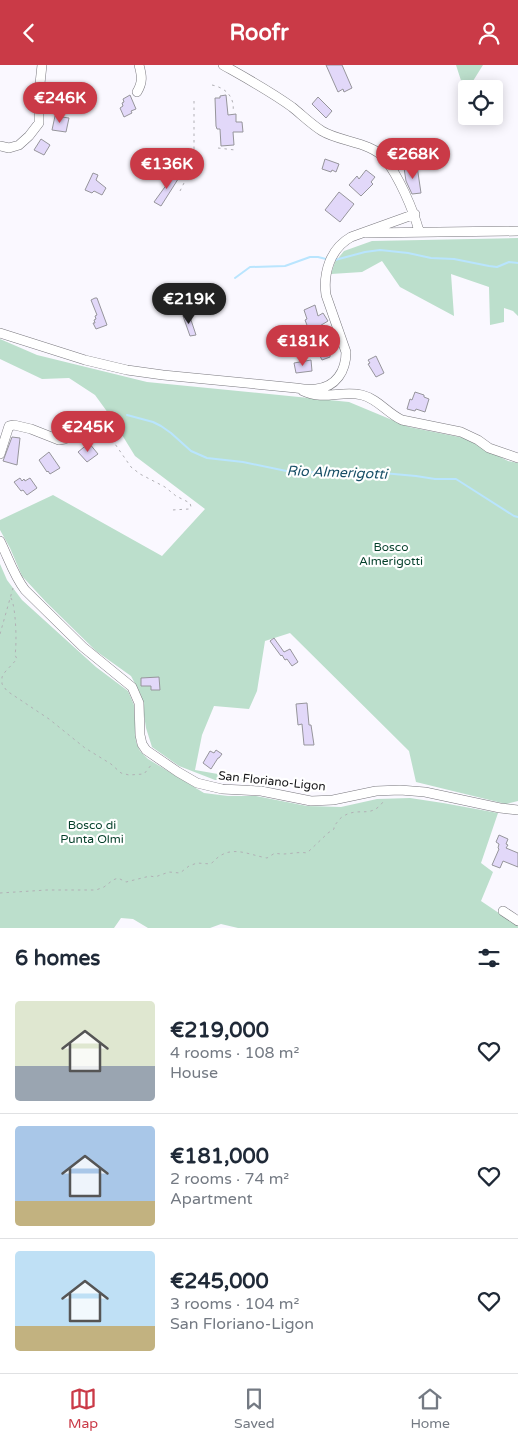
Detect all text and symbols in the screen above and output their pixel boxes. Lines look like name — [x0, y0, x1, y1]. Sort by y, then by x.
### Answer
icon: back — [15, 19, 43, 47]
icon: person — [475, 19, 503, 47]
text: Roofr — [229, 20, 289, 46]
map controls — [458, 80, 503, 125]
button: locate — [458, 80, 503, 125]
pin: €246K — [25, 82, 95, 124]
text: €246K — [34, 88, 86, 108]
pin: €268K — [378, 137, 448, 180]
text: €268K — [387, 144, 439, 164]
pin: €136K — [132, 147, 202, 190]
text: €136K — [141, 154, 193, 174]
pin: €219K — [154, 283, 224, 325]
text: €219K — [163, 289, 215, 309]
pin: €181K — [268, 325, 338, 367]
text: €181K — [277, 331, 329, 351]
pin: €245K — [53, 411, 123, 453]
text: €245K — [62, 417, 114, 437]
water label: Rio Almerigotti — [286, 462, 389, 483]
park label: Bosco Almerigotti — [359, 540, 423, 568]
street label: San Floriano-Ligon — [218, 768, 326, 794]
park label: Bosco di Punta Olmi — [60, 818, 124, 846]
icon: filters — [475, 944, 503, 972]
text: 6 homes — [15, 946, 100, 971]
text: €219,000 — [170, 1018, 269, 1043]
icon: home — [55, 1021, 115, 1081]
icon: heart — [475, 1037, 503, 1065]
text: 4 rooms · 108 m² — [170, 1043, 299, 1063]
text: House — [170, 1063, 218, 1083]
text: €181,000 — [170, 1144, 269, 1169]
icon: home — [55, 1146, 115, 1206]
icon: heart — [475, 1162, 503, 1190]
text: 2 rooms · 74 m² — [170, 1169, 289, 1189]
text: Apartment — [170, 1189, 253, 1209]
text: €245,000 — [170, 1269, 269, 1294]
icon: home — [55, 1271, 115, 1331]
icon: heart — [475, 1287, 503, 1315]
text: 3 rooms · 104 m² — [170, 1294, 299, 1314]
text: San Floriano-Ligon — [170, 1314, 314, 1334]
tab: Map — [68, 1385, 98, 1432]
tab: Saved — [234, 1385, 275, 1432]
tab: Home — [410, 1385, 450, 1432]

